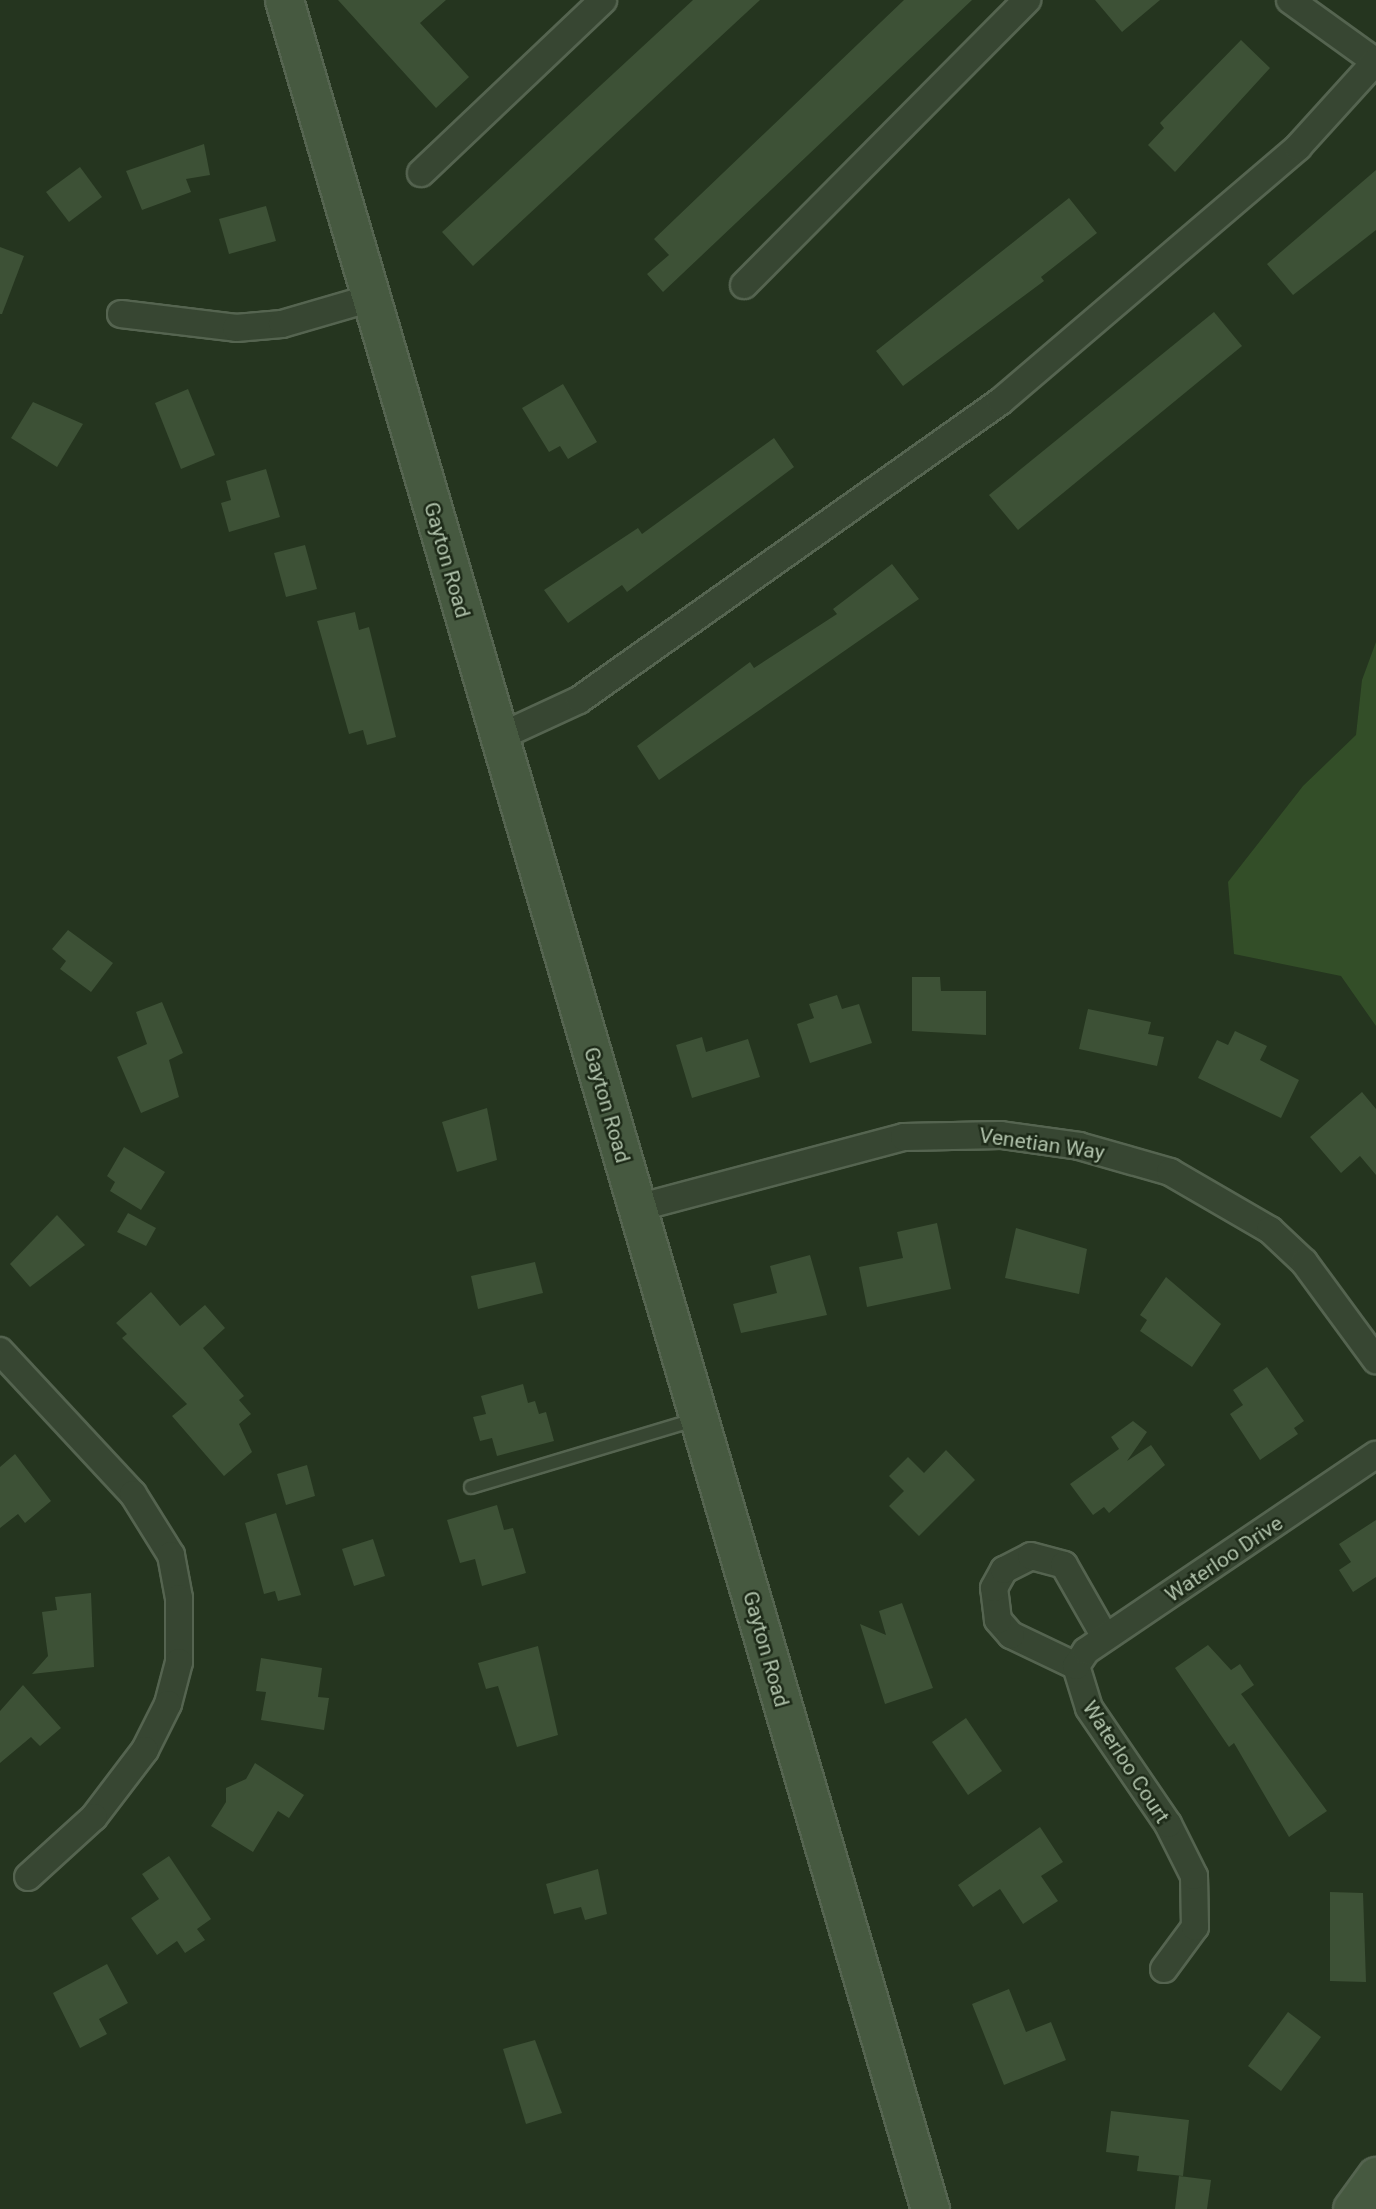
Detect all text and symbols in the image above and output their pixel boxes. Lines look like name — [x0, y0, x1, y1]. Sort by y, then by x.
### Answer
street label: Gayton Road — [418, 499, 476, 621]
street label: Gayton Road — [578, 1044, 636, 1166]
street label: Venetian Way — [978, 1123, 1106, 1165]
street label: Waterloo Drive — [1160, 1510, 1288, 1608]
street label: Gayton Road — [737, 1588, 795, 1710]
street label: Waterloo Court — [1077, 1696, 1175, 1828]

